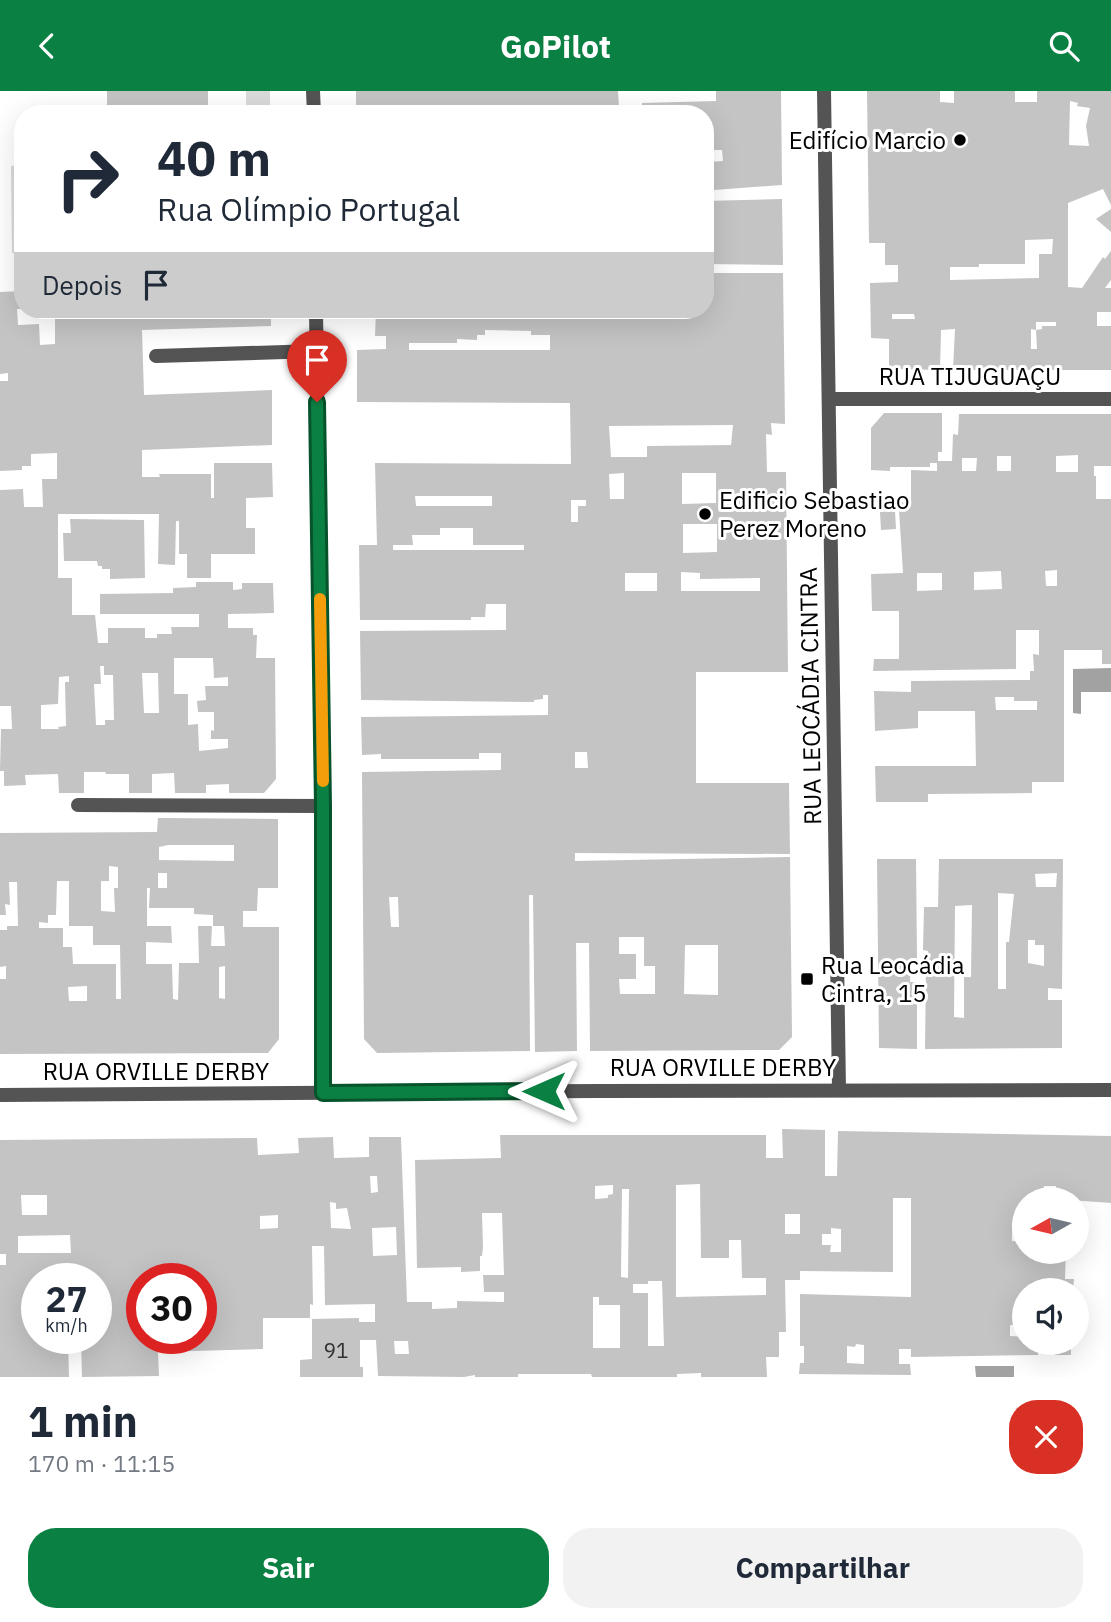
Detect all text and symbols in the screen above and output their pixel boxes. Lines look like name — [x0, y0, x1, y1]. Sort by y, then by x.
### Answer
text: GoPilot — [500, 25, 611, 67]
icon: back — [28, 27, 66, 65]
icon: search — [1045, 27, 1083, 65]
place label: Edifício Marcio — [789, 124, 946, 156]
text: 40 m — [157, 126, 271, 189]
marker: Edifício Marcio — [952, 132, 968, 148]
icon: right — [42, 133, 133, 224]
text: Rua Olímpio Portugal — [157, 188, 460, 230]
icon: arrive — [137, 266, 175, 304]
text: Depois — [42, 268, 123, 302]
pin — [287, 330, 347, 402]
icon: arrive — [298, 341, 336, 379]
street label: RUA TIJUGUAÇU — [879, 360, 1061, 392]
place label: Edificio Sebastiao Perez Moreno — [719, 484, 910, 544]
marker: Edificio Sebastiao Perez Moreno — [697, 506, 713, 522]
street label: RUA LEOCÁDIA CINTRA — [792, 567, 828, 825]
place label: Rua Leocádia Cintra, 15 — [821, 949, 965, 1009]
marker: Rua Leocádia Cintra, 15 — [799, 971, 815, 987]
street label: RUA ORVILLE DERBY — [610, 1051, 836, 1083]
position arrow — [507, 1054, 581, 1128]
street label: RUA ORVILLE DERBY — [43, 1055, 269, 1087]
north arrow — [1012, 1187, 1088, 1263]
map controls — [1012, 1187, 1089, 1355]
speed limit sign: 30 — [126, 1263, 217, 1354]
text: 27 — [45, 1276, 88, 1322]
button: sound — [1012, 1278, 1089, 1355]
text: km/h — [45, 1314, 88, 1337]
house number: 91 — [323, 1336, 349, 1364]
text: 1 min — [28, 1394, 138, 1449]
button: close — [1009, 1400, 1083, 1474]
text: 170 m · 11:15 — [28, 1448, 175, 1478]
button: Sair — [28, 1528, 549, 1608]
button: Compartilhar — [563, 1528, 1083, 1608]

